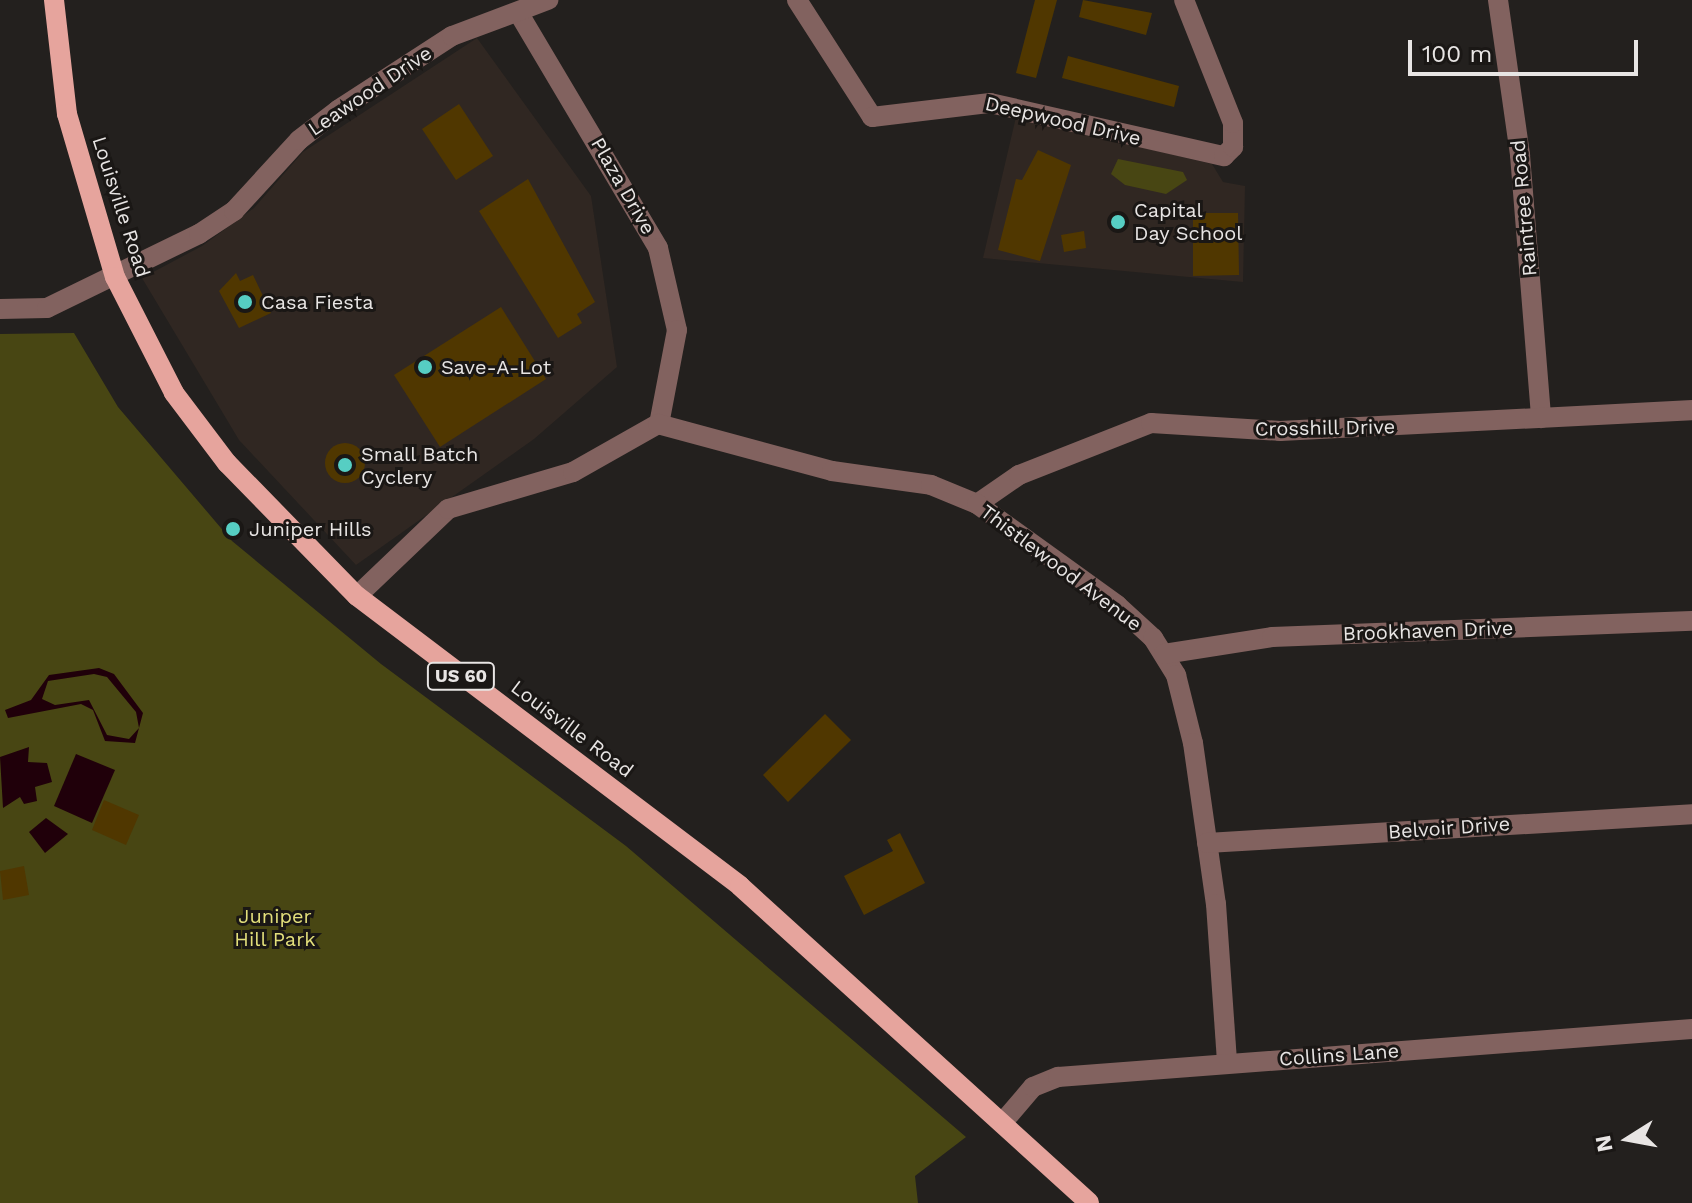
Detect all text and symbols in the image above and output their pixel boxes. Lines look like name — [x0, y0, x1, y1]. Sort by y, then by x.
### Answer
scale bar — [1412, 24, 1642, 74]
text: 100 m — [1422, 40, 1492, 68]
street label: Leawood Drive — [304, 41, 436, 141]
street label: Deepwood Drive — [983, 91, 1143, 151]
street label: Plaza Drive — [586, 133, 660, 239]
street label: Louisville Road — [87, 134, 155, 280]
street label: Raintree Road — [1506, 139, 1542, 277]
place label: Capital Day School — [1134, 198, 1243, 245]
marker: Capital Day School — [1109, 213, 1127, 231]
place label: Casa Fiesta — [261, 290, 374, 314]
marker: Casa Fiesta — [236, 293, 254, 311]
place label: Save-A-Lot — [441, 355, 551, 379]
marker: Save-A-Lot — [416, 358, 434, 376]
street label: Crosshill Drive — [1254, 415, 1396, 441]
place label: Small Batch Cyclery — [361, 442, 479, 489]
marker: Small Batch Cyclery — [336, 456, 354, 474]
street label: Thistlewood Avenue — [975, 499, 1147, 637]
place label: Juniper Hills — [249, 517, 372, 541]
marker: Juniper Hills — [224, 520, 242, 538]
street label: Brookhaven Drive — [1342, 616, 1514, 646]
road number: US 60 — [425, 662, 497, 690]
street label: Louisville Road — [506, 675, 638, 783]
street label: Belvoir Drive — [1387, 812, 1511, 844]
park label: Juniper Hill Park — [234, 904, 316, 951]
street label: Collins Lane — [1278, 1039, 1400, 1071]
north arrow — [1588, 1099, 1668, 1179]
text: N — [1590, 1133, 1618, 1154]

